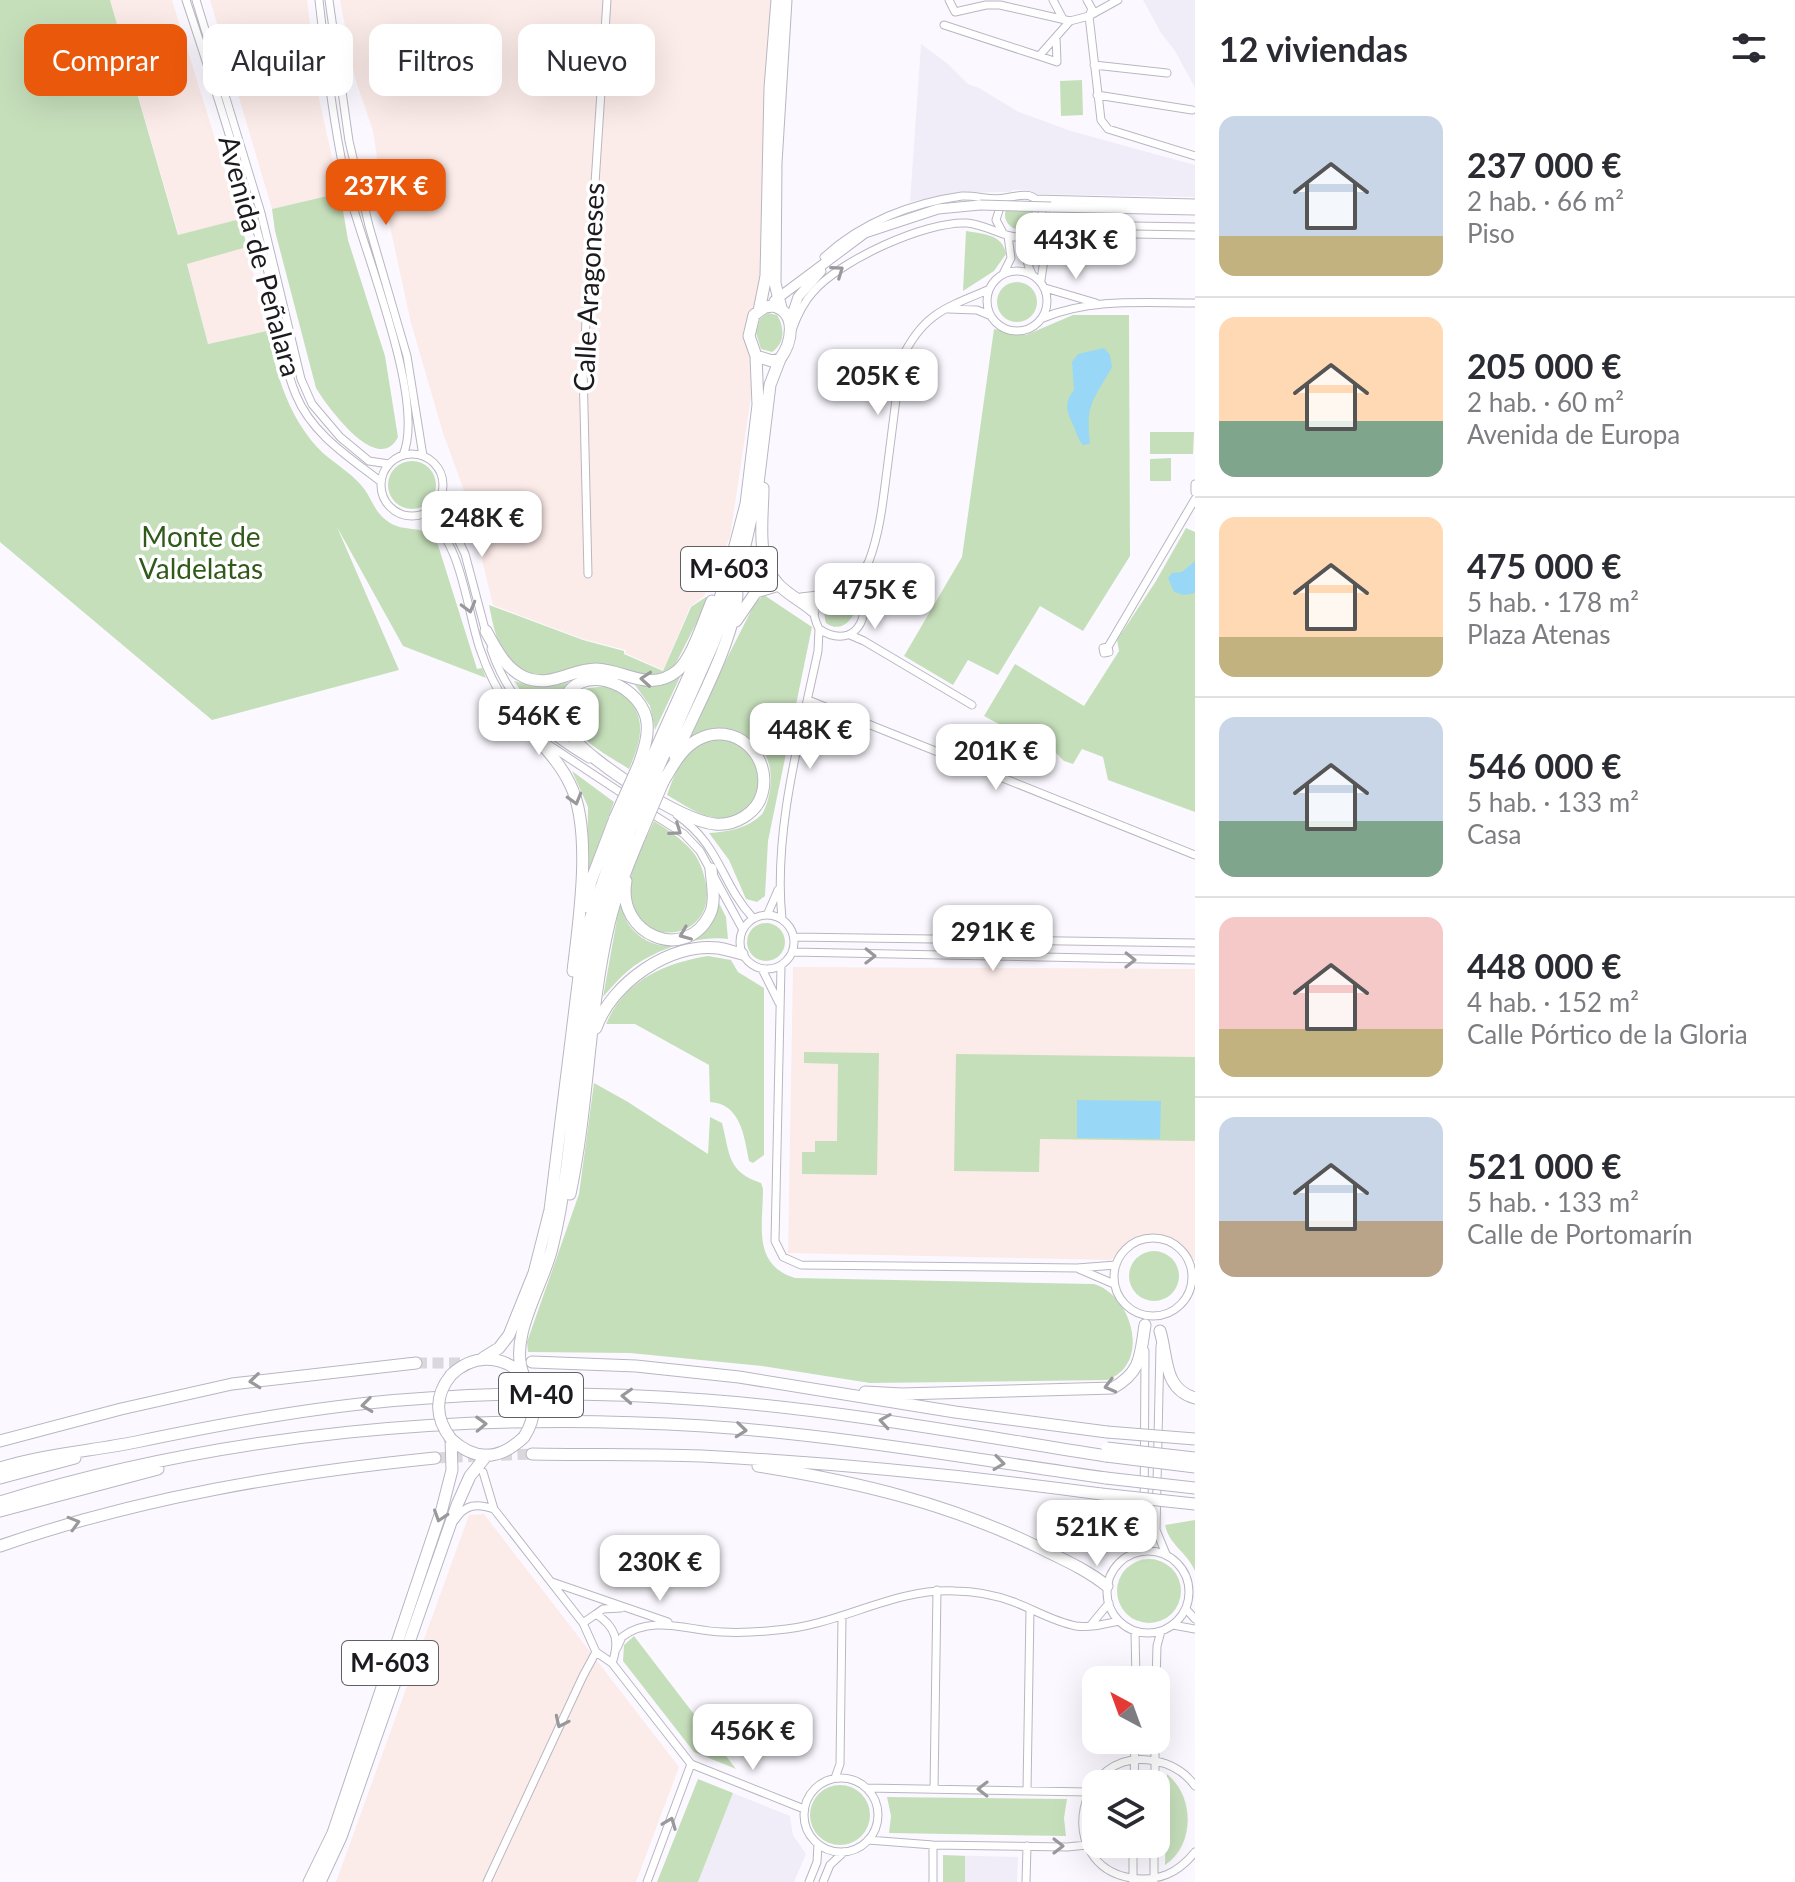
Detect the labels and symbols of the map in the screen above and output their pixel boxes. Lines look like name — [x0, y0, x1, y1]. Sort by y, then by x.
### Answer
street label: Avenida de Peñalara — [212, 131, 310, 380]
pin: 237K € — [321, 159, 451, 227]
street label: Calle Aragoneses — [566, 182, 610, 392]
pin: 443K € — [1011, 213, 1141, 281]
one-way arrow — [829, 266, 843, 281]
pin: 205K € — [813, 349, 943, 417]
pin: 248K € — [417, 491, 547, 559]
park label: Monte de Valdelatas — [139, 519, 263, 585]
road number: M-603 — [681, 547, 777, 591]
pin: 475K € — [810, 563, 940, 631]
one-way arrow — [459, 600, 476, 614]
one-way arrow — [639, 671, 652, 688]
pin: 546K € — [474, 689, 604, 757]
pin: 448K € — [745, 703, 875, 771]
pin: 201K € — [931, 724, 1061, 792]
one-way arrow — [566, 791, 582, 805]
one-way arrow — [667, 820, 681, 835]
pin: 291K € — [928, 905, 1058, 973]
one-way arrow — [679, 924, 693, 941]
one-way arrow — [864, 947, 877, 964]
one-way arrow — [1124, 951, 1137, 968]
one-way arrow — [248, 1372, 262, 1389]
road number: M-40 — [499, 1373, 583, 1417]
one-way arrow — [1103, 1376, 1117, 1393]
one-way arrow — [620, 1388, 633, 1405]
one-way arrow — [360, 1396, 373, 1413]
one-way arrow — [879, 1413, 892, 1430]
one-way arrow — [475, 1415, 488, 1432]
one-way arrow — [735, 1421, 748, 1438]
one-way arrow — [992, 1454, 1005, 1471]
pin: 521K € — [1032, 1500, 1162, 1568]
one-way arrow — [433, 1508, 449, 1522]
one-way arrow — [67, 1516, 81, 1532]
pin: 230K € — [595, 1535, 725, 1603]
road number: M-603 — [342, 1641, 438, 1685]
north arrow — [1082, 1666, 1170, 1754]
pin: 456K € — [688, 1704, 818, 1772]
one-way arrow — [555, 1713, 571, 1728]
one-way arrow — [976, 1780, 989, 1798]
one-way arrow — [660, 1817, 677, 1831]
one-way arrow — [1052, 1837, 1065, 1855]

